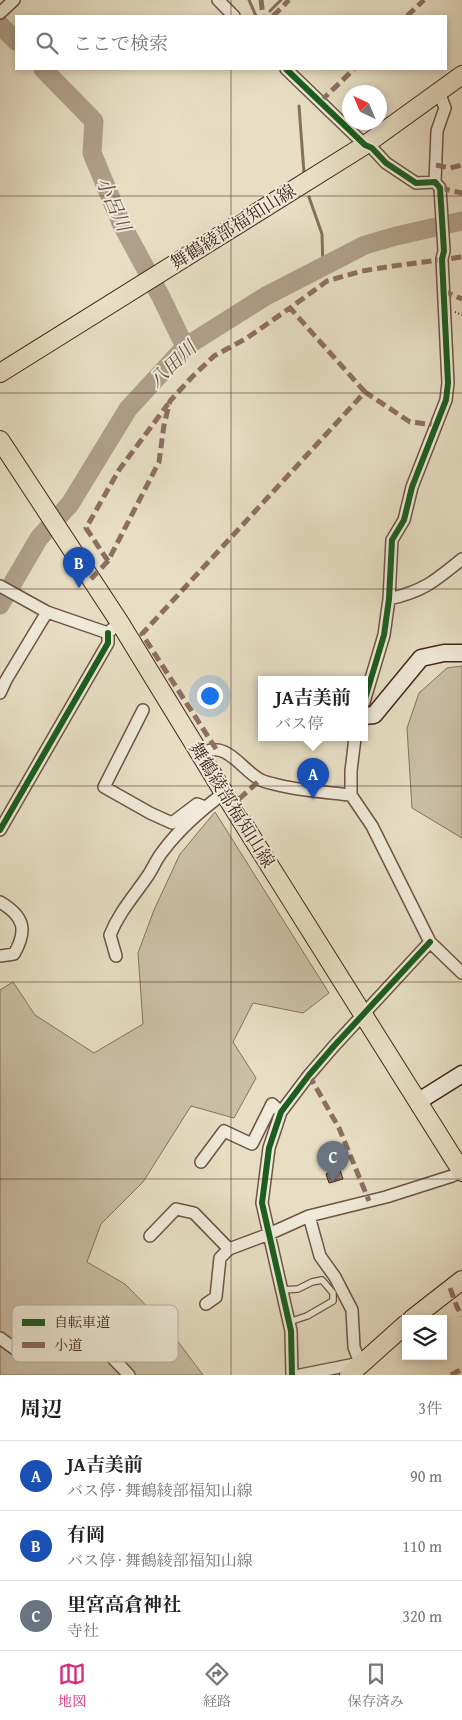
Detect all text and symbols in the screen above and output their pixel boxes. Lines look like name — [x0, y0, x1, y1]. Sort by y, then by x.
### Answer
search box — [15, 15, 447, 70]
icon: search — [33, 29, 61, 57]
text: ここで検索 — [73, 29, 168, 57]
north arrow — [342, 85, 387, 130]
water label: 小呂川 — [90, 172, 139, 238]
street label: 舞鶴綾部福知山線 — [165, 177, 301, 276]
water label: 八田川 — [142, 333, 204, 394]
pin: B — [63, 547, 95, 588]
popup — [258, 676, 368, 741]
your location — [197, 683, 223, 709]
text: JA吉美前 — [275, 683, 351, 711]
text: バス停 — [275, 711, 323, 735]
street label: 舞鶴綾部福知山線 — [183, 737, 282, 873]
pin: A — [297, 758, 329, 799]
pin: C — [317, 1141, 349, 1182]
legend — [12, 1305, 178, 1362]
text: 自転車道 — [54, 1312, 110, 1332]
map controls — [402, 1315, 447, 1360]
button: layers — [402, 1315, 447, 1360]
text: 小道 — [54, 1335, 82, 1355]
text: 周辺 — [20, 1393, 62, 1424]
text: 3件 — [418, 1396, 442, 1420]
text: JA吉美前 — [67, 1450, 143, 1478]
text: A — [31, 1464, 41, 1488]
text: 90 m — [410, 1464, 442, 1488]
text: バス停 · 舞鶴綾部福知山線 — [67, 1478, 253, 1502]
text: 有岡 — [67, 1520, 105, 1548]
text: B — [31, 1534, 41, 1558]
text: 110 m — [402, 1534, 442, 1558]
text: バス停 · 舞鶴綾部福知山線 — [67, 1548, 253, 1572]
text: 里宮高倉神社 — [67, 1590, 181, 1618]
text: C — [31, 1604, 41, 1628]
text: 320 m — [402, 1604, 442, 1628]
text: 寺社 — [67, 1618, 99, 1642]
tab: 地図 — [58, 1660, 86, 1711]
tab: 経路 — [203, 1660, 231, 1711]
tab: 保存済み — [348, 1660, 404, 1711]

